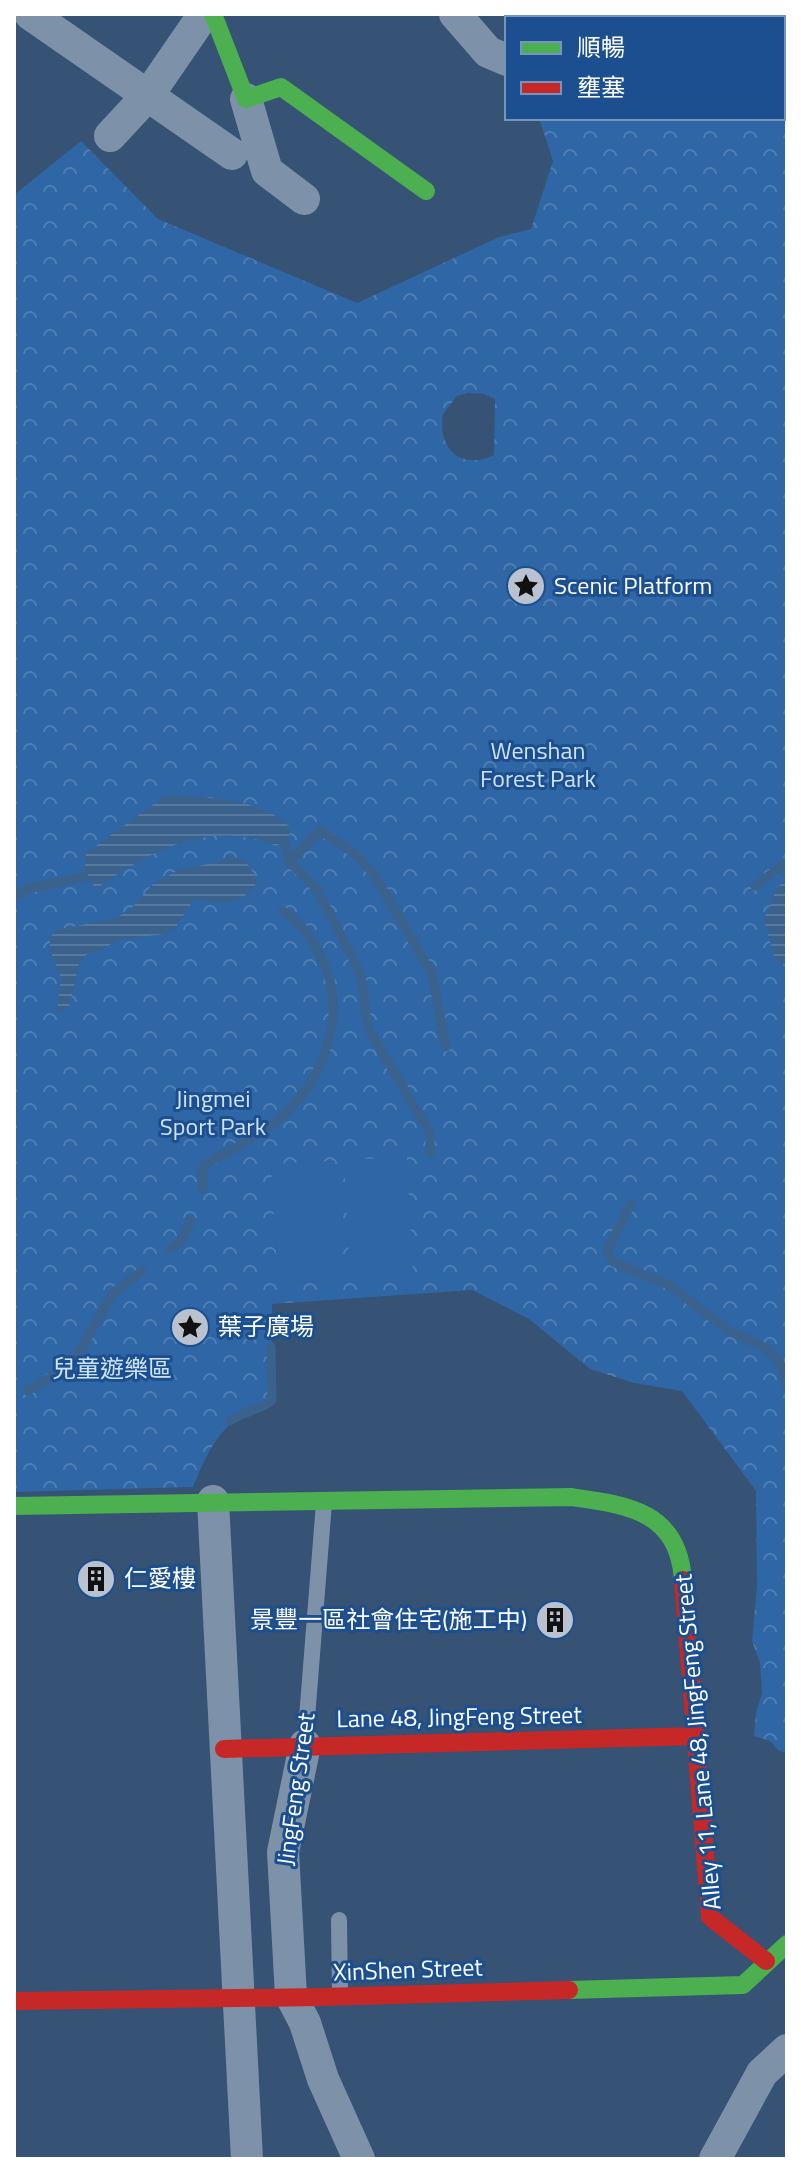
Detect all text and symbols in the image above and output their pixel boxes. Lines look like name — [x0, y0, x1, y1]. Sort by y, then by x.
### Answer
legend — [505, 16, 785, 120]
text: 順暢 — [577, 29, 625, 65]
text: 壅塞 — [577, 69, 625, 105]
place icon: Scenic Platform — [505, 565, 547, 607]
place label: Scenic Platform — [554, 567, 712, 603]
park label: Wenshan Forest Park — [480, 732, 596, 796]
park label: Jingmei Sport Park — [160, 1080, 267, 1144]
place icon: 葉子廣場 — [169, 1306, 211, 1348]
place label: 葉子廣場 — [218, 1308, 314, 1344]
park label: 兒童遊樂區 — [52, 1350, 172, 1386]
building icon: 仁愛樓 — [75, 1558, 117, 1600]
place label: 仁愛樓 — [124, 1560, 196, 1596]
street label: Alley 11, Lane 48, JingFeng Street — [664, 1572, 730, 1912]
building icon: 景豐一區社會住宅(施工中) — [534, 1599, 576, 1641]
place label: 景豐一區社會住宅(施工中) — [250, 1601, 527, 1637]
street label: Lane 48, JingFeng Street — [336, 1696, 583, 1736]
street label: JingFeng Street — [266, 1709, 324, 1868]
street label: XinShen Street — [333, 1948, 484, 1990]

